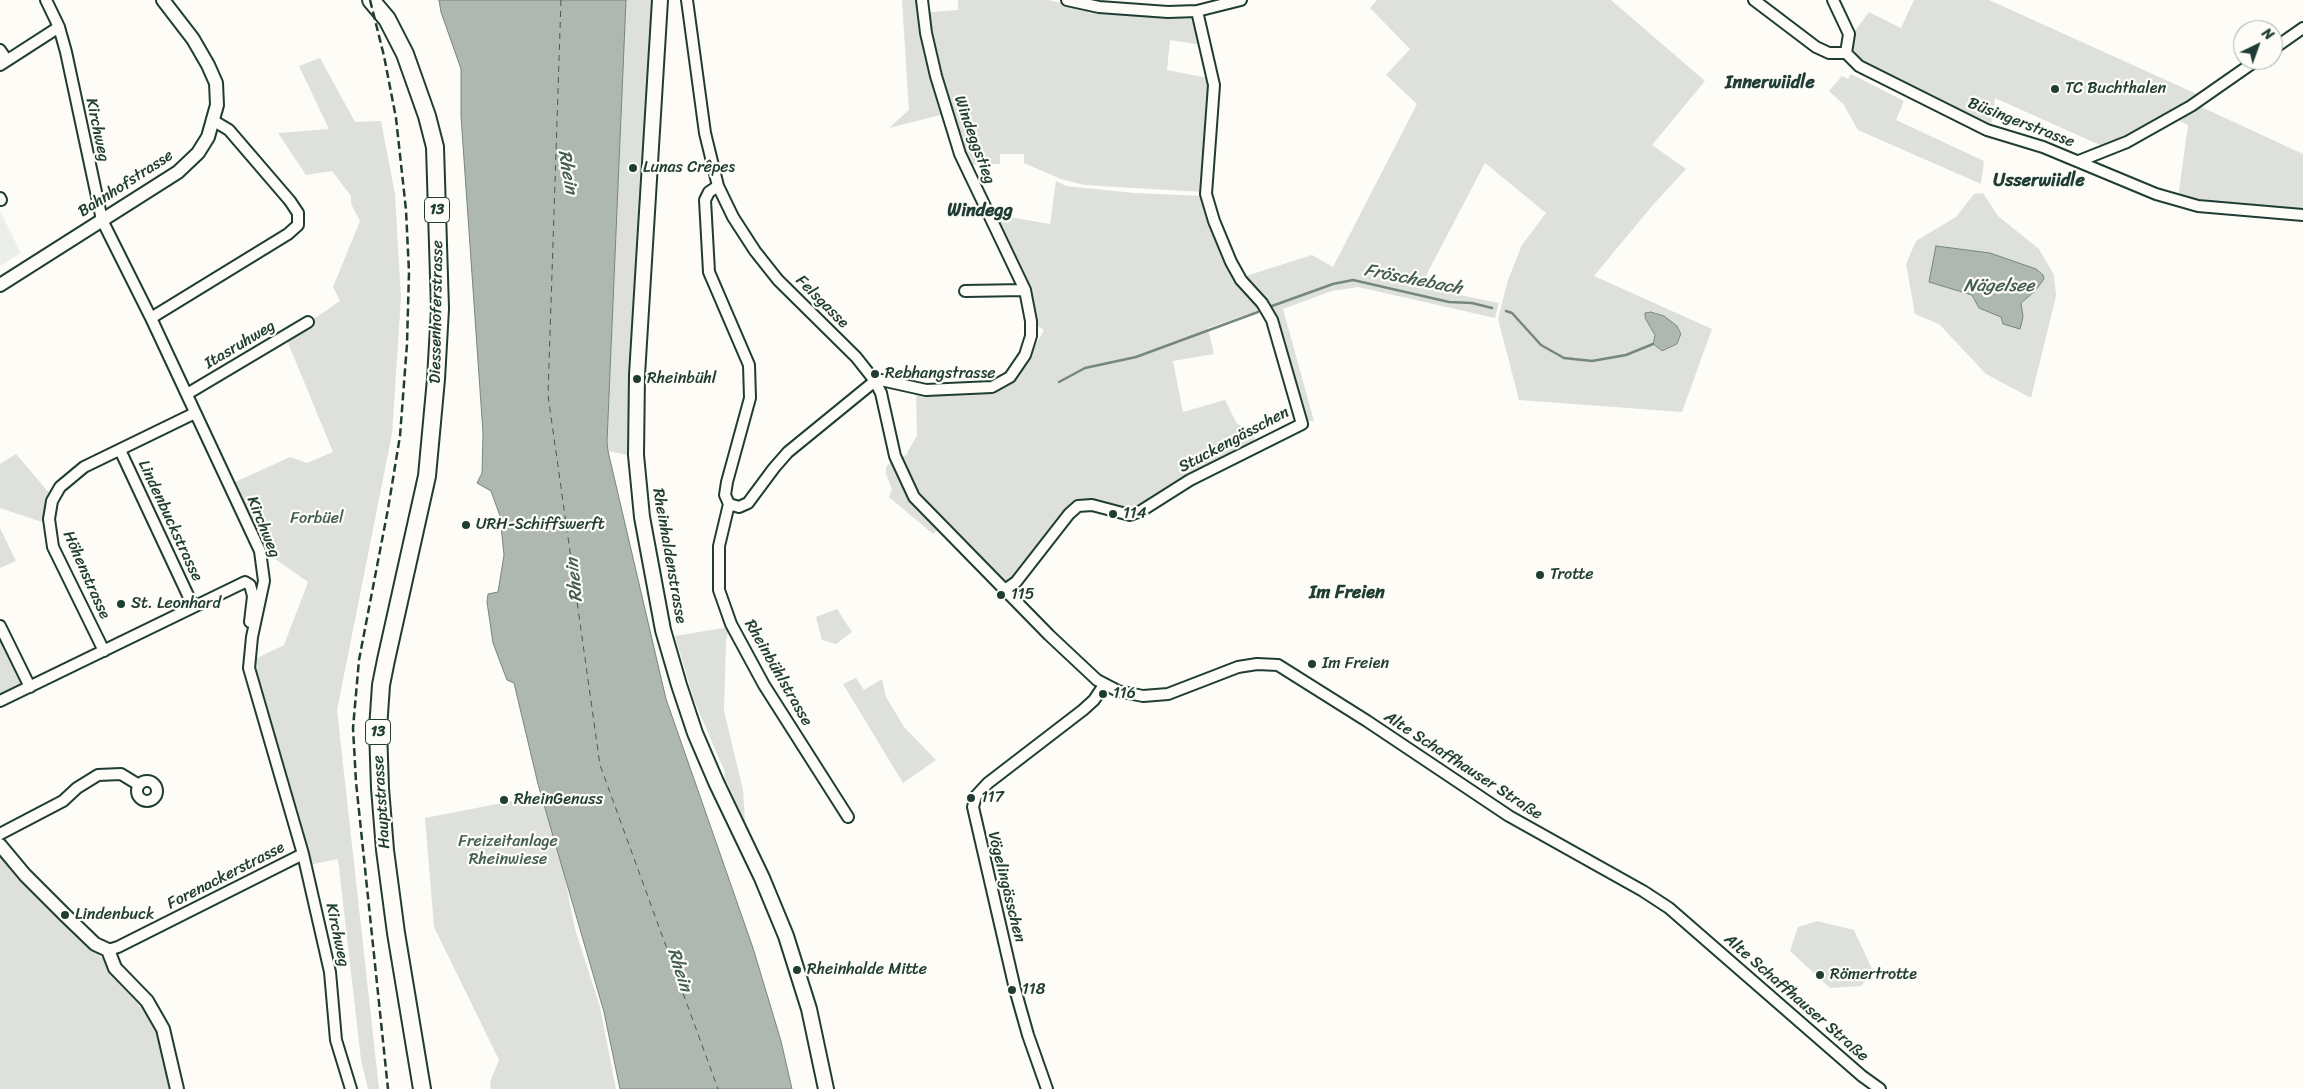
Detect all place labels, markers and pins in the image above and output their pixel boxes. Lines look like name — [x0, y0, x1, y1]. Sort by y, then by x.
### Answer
place label: TC Buchthalen — [2065, 79, 2166, 99]
marker: TC Buchthalen — [2049, 83, 2061, 95]
place label: Lunas Crêpes — [643, 158, 735, 178]
marker: Lunas Crêpes — [627, 162, 639, 174]
place label: Rebhangstrasse — [885, 364, 995, 384]
marker: Rebhangstrasse — [869, 368, 881, 380]
place label: Rheinbühl — [647, 369, 716, 389]
marker: Rheinbühl — [631, 373, 643, 385]
place label: 114 — [1123, 504, 1147, 524]
marker: 114 — [1107, 508, 1119, 520]
place label: URH-Schiffswerft — [476, 515, 604, 535]
marker: URH-Schiffswerft — [460, 519, 472, 531]
place label: Trotte — [1550, 565, 1594, 585]
marker: Trotte — [1534, 569, 1546, 581]
place label: 115 — [1011, 585, 1035, 605]
marker: 115 — [995, 589, 1007, 601]
place label: St. Leonhard — [131, 594, 221, 614]
marker: St. Leonhard — [115, 598, 127, 610]
place label: Im Freien — [1322, 654, 1389, 674]
marker: Im Freien — [1306, 658, 1318, 670]
place label: 116 — [1113, 684, 1136, 704]
marker: 116 — [1097, 688, 1109, 700]
place label: 117 — [981, 788, 1004, 808]
place label: RheinGenuss — [514, 790, 603, 810]
marker: 117 — [965, 792, 977, 804]
marker: RheinGenuss — [498, 794, 510, 806]
place label: Lindenbuck — [75, 905, 155, 925]
marker: Lindenbuck — [59, 909, 71, 921]
place label: Rheinhalde Mitte — [807, 960, 927, 980]
marker: Rheinhalde Mitte — [791, 964, 803, 976]
place label: Römertrotte — [1830, 965, 1917, 985]
marker: Römertrotte — [1814, 969, 1826, 981]
place label: 118 — [1022, 980, 1045, 1000]
marker: 118 — [1006, 984, 1018, 996]

